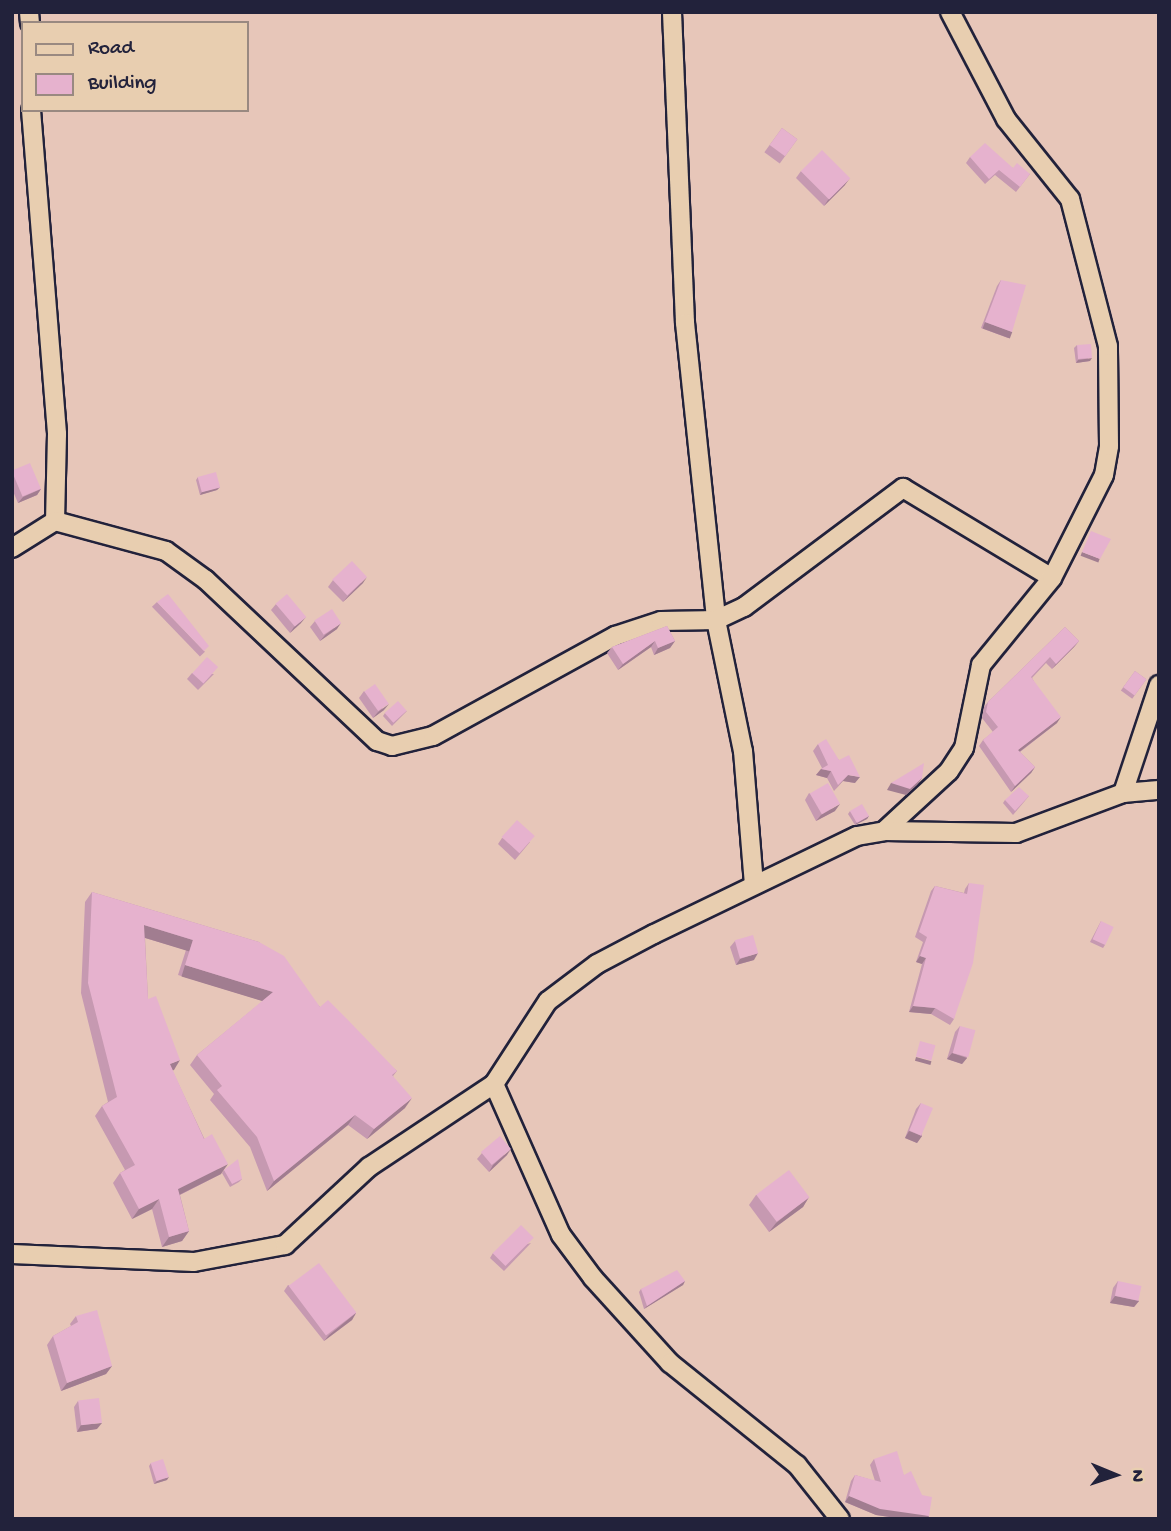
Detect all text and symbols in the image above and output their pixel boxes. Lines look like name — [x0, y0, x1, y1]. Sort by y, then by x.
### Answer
legend — [21, 21, 248, 112]
text: Road — [88, 37, 134, 62]
text: Building — [88, 72, 157, 97]
north arrow — [1080, 1440, 1150, 1510]
text: N — [1125, 1469, 1148, 1482]

